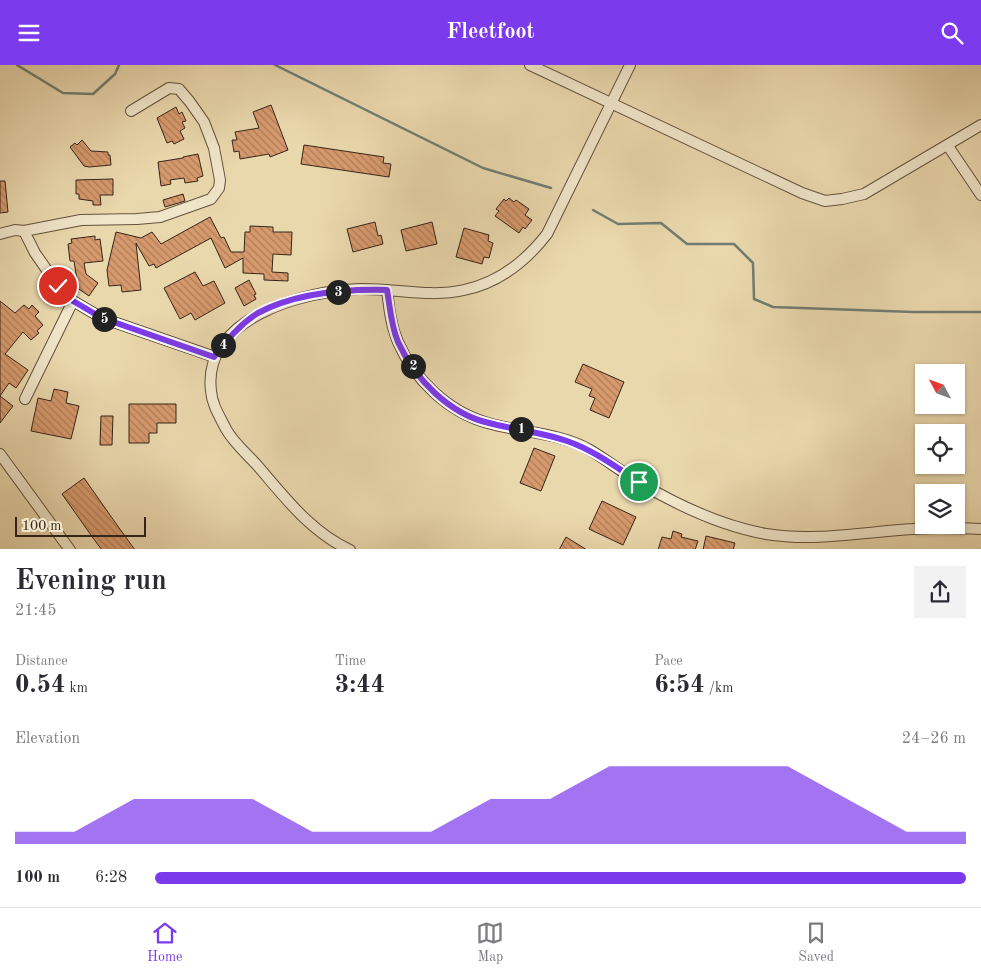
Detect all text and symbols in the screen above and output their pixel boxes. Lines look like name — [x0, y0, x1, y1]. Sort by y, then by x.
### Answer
icon: menu — [15, 19, 43, 47]
icon: search — [938, 19, 966, 47]
text: Fleetfoot — [446, 21, 535, 43]
pin — [37, 265, 79, 307]
icon: check — [44, 272, 72, 300]
pin: 3 — [326, 279, 350, 305]
text: 3 — [334, 285, 343, 299]
pin: 5 — [92, 307, 116, 331]
text: 5 — [100, 312, 109, 326]
pin: 4 — [210, 333, 236, 357]
text: 4 — [219, 338, 228, 352]
pin: 2 — [400, 353, 426, 379]
text: 2 — [409, 359, 418, 373]
north arrow — [915, 364, 965, 414]
map controls — [915, 364, 965, 534]
pin: 1 — [508, 417, 534, 441]
text: 1 — [517, 422, 526, 436]
button: locate — [915, 424, 965, 474]
pin — [618, 461, 660, 503]
icon: arrive — [625, 468, 653, 496]
button: layers — [915, 484, 965, 534]
scale bar — [15, 515, 146, 538]
text: 100 m — [22, 519, 61, 533]
button: share — [914, 566, 966, 618]
text: Evening run — [15, 568, 167, 596]
text: 21:45 — [15, 603, 57, 619]
text: Distance — [15, 654, 68, 668]
text: Time — [335, 654, 366, 668]
text: Pace — [654, 654, 683, 668]
text: 0.54 — [15, 673, 66, 698]
text: 3:44 — [335, 673, 385, 698]
text: 6:54 — [654, 673, 705, 698]
text: km — [66, 681, 88, 695]
text: /km — [705, 681, 733, 695]
text: Elevation — [15, 731, 80, 747]
text: 24–26 m — [902, 731, 966, 747]
text: 100 m — [15, 870, 60, 886]
text: 6:28 — [95, 870, 127, 886]
tab: Home — [147, 919, 183, 966]
tab: Map — [476, 919, 504, 966]
tab: Saved — [798, 919, 834, 966]

